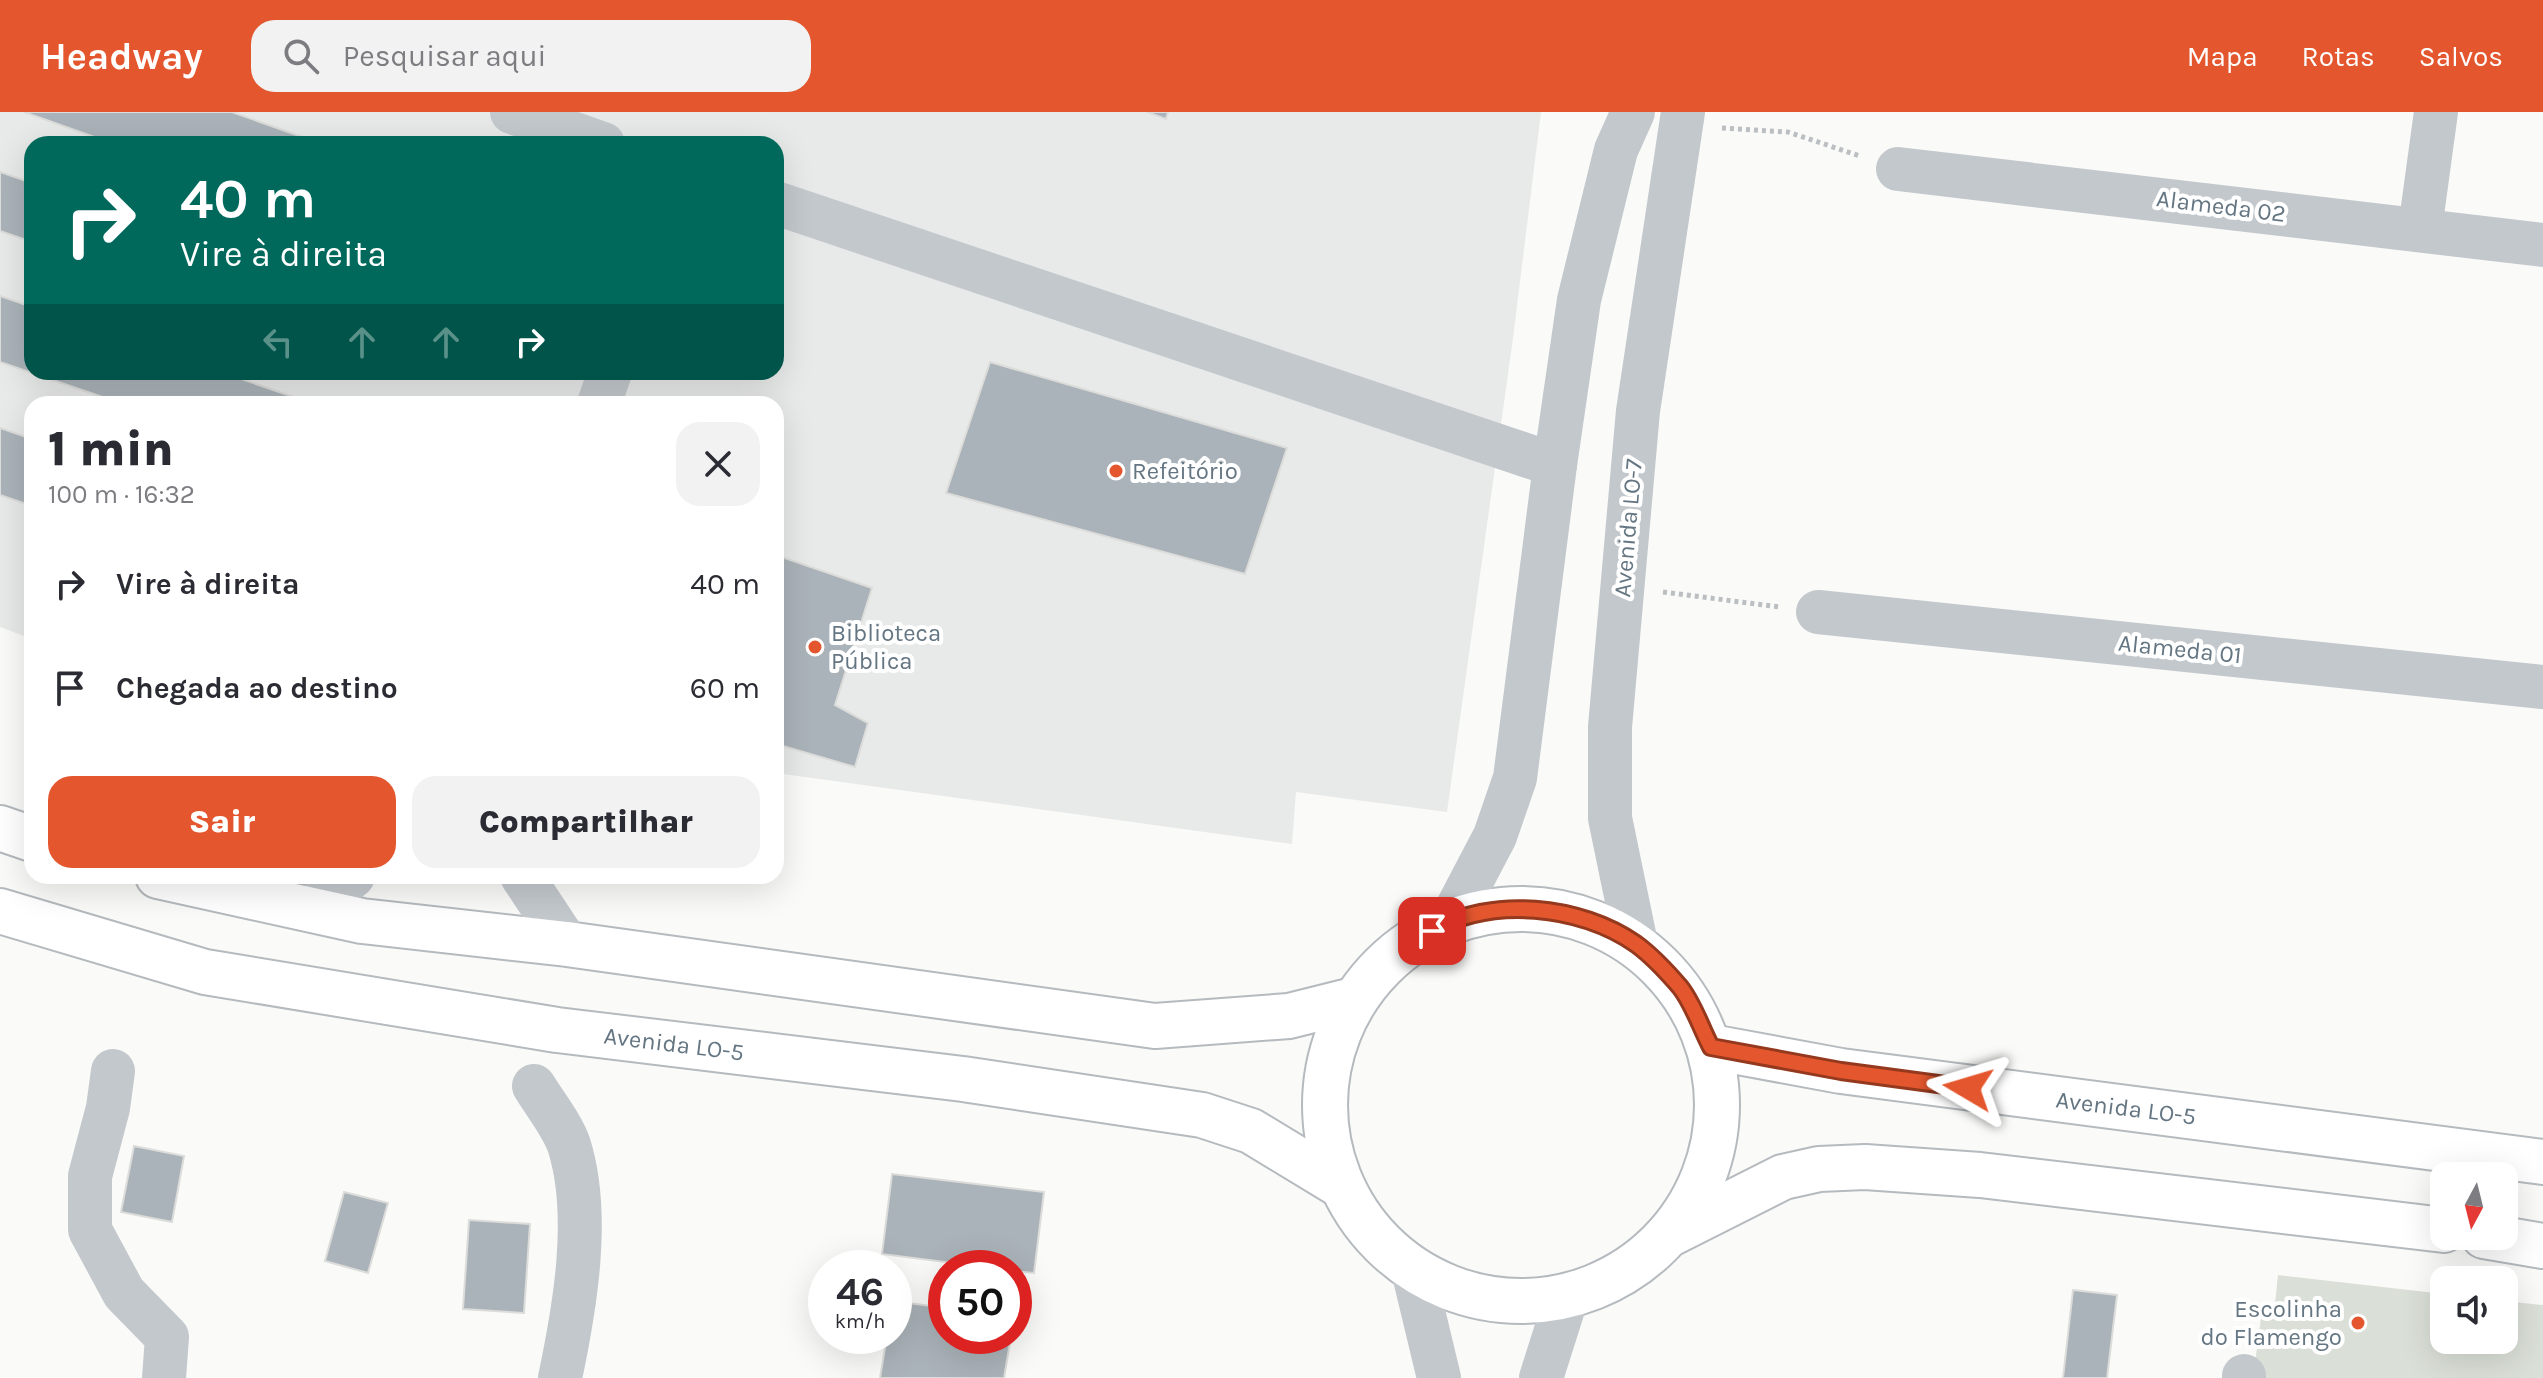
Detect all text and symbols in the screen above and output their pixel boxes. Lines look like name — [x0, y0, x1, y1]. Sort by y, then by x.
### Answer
search box — [251, 20, 811, 92]
text: Headway — [40, 34, 203, 79]
icon: search — [279, 34, 323, 78]
text: Pesquisar aqui — [343, 38, 547, 74]
text: Mapa — [2187, 40, 2258, 73]
text: Rotas — [2302, 40, 2375, 73]
text: Salvos — [2419, 40, 2503, 73]
text: 40 m — [180, 166, 316, 231]
icon: right — [48, 168, 152, 272]
street label: Alameda 02 — [2155, 184, 2287, 228]
text: Vire à direita — [180, 233, 387, 275]
icon: left — [256, 320, 300, 364]
icon: ahead — [340, 320, 384, 364]
icon: ahead — [424, 320, 468, 364]
icon: right — [508, 320, 552, 364]
text: 1 min — [48, 421, 174, 477]
button: close — [676, 422, 760, 506]
place label: Refeitório — [1132, 457, 1238, 485]
street label: Avenida LO-7 — [1608, 458, 1648, 598]
marker: Refeitório — [1107, 462, 1125, 480]
text: 100 m · 16:32 — [48, 479, 195, 510]
icon: right — [48, 562, 92, 606]
text: Vire à direita — [116, 566, 299, 602]
text: 40 m — [690, 566, 760, 602]
place label: Biblioteca Pública — [831, 619, 941, 675]
street label: Alameda 01 — [2117, 629, 2243, 669]
marker: Biblioteca Pública — [806, 638, 824, 656]
icon: arrive — [48, 666, 92, 710]
text: Chegada ao destino — [116, 670, 398, 706]
text: 60 m — [690, 670, 760, 706]
button: Sair — [48, 776, 396, 868]
button: Compartilhar — [412, 776, 760, 868]
pin — [1398, 897, 1466, 965]
icon: arrive — [1410, 909, 1454, 953]
street label: Avenida LO-5 — [602, 1022, 746, 1066]
position arrow — [1926, 1046, 2010, 1130]
street label: Avenida LO-5 — [2054, 1086, 2198, 1130]
north arrow — [2430, 1162, 2518, 1250]
map controls — [2430, 1162, 2518, 1354]
speed limit sign: 50 — [928, 1250, 1032, 1354]
button: sound — [2430, 1266, 2518, 1354]
text: 46 — [836, 1268, 884, 1315]
place label: Escolinha do Flamengo — [2201, 1295, 2342, 1351]
text: km/h — [835, 1310, 885, 1333]
marker: Escolinha do Flamengo — [2349, 1314, 2367, 1332]

